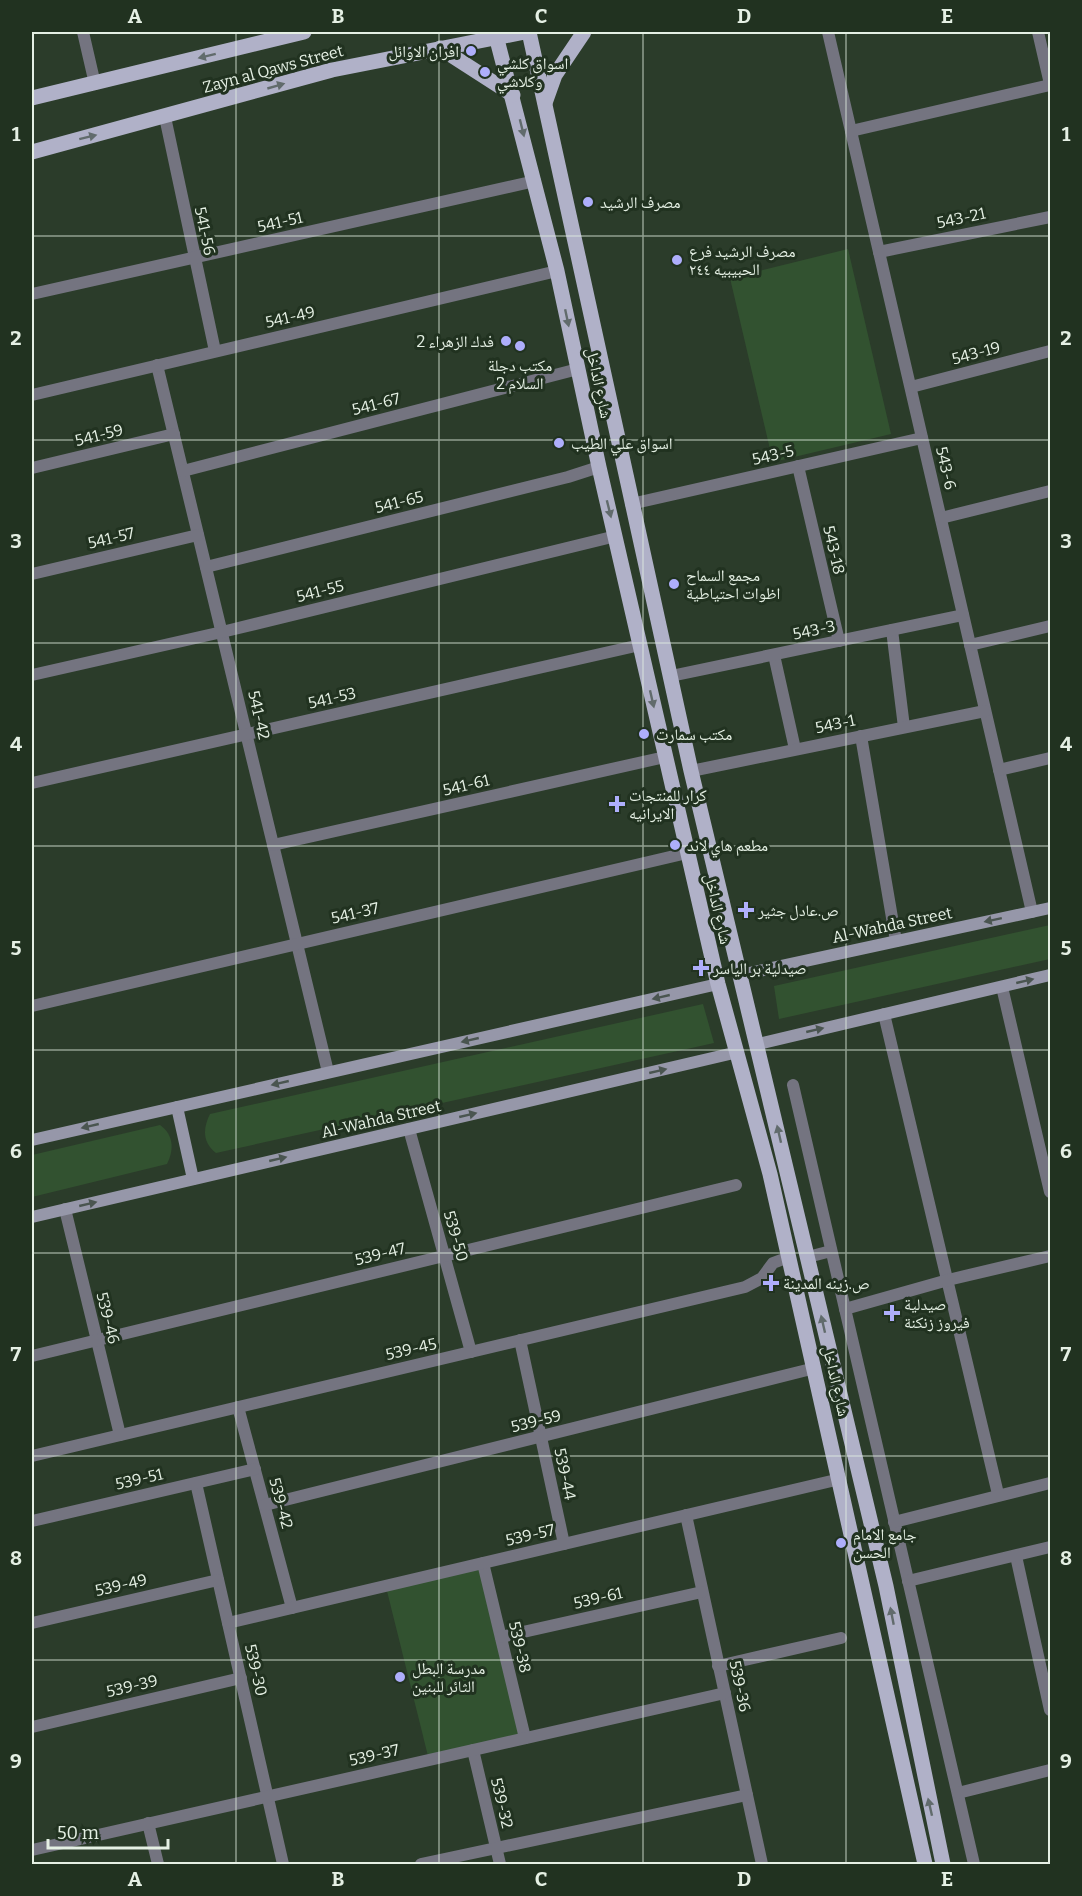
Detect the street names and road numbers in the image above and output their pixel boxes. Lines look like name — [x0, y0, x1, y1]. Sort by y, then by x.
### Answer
street label: Zayn al Qaws Street — [201, 41, 346, 97]
street label: 543-21 — [935, 203, 988, 232]
street label: 541-56 — [191, 205, 219, 257]
street label: 541-51 — [255, 207, 305, 236]
street label: 541-49 — [263, 302, 317, 332]
street label: 543-19 — [950, 337, 1002, 369]
street label: شارع الداخل — [581, 346, 616, 420]
street label: 541-67 — [350, 389, 402, 419]
street label: 541-59 — [73, 420, 125, 450]
street label: 543-5 — [750, 441, 796, 469]
street label: 543-6 — [932, 445, 960, 491]
street label: 541-65 — [373, 487, 425, 517]
street label: 541-57 — [86, 523, 136, 553]
street label: 543-18 — [819, 524, 849, 576]
street label: 541-55 — [294, 576, 346, 606]
street label: 543-3 — [791, 616, 837, 644]
street label: 541-53 — [306, 683, 358, 713]
street label: 541-42 — [244, 689, 274, 741]
street label: 543-1 — [813, 710, 857, 737]
street label: 541-61 — [441, 770, 492, 800]
street label: شارع الداخل — [700, 872, 735, 946]
street label: 541-37 — [329, 898, 381, 928]
street label: Al-Wahda Street — [830, 903, 954, 947]
street label: Al-Wahda Street — [319, 1096, 443, 1142]
street label: 539-50 — [440, 1208, 472, 1264]
street label: 539-47 — [353, 1239, 407, 1269]
street label: 539-46 — [92, 1290, 124, 1346]
street label: 539-45 — [384, 1334, 438, 1364]
street label: شارع الداخل — [818, 1344, 853, 1418]
street label: 539-59 — [509, 1406, 563, 1436]
street label: 539-44 — [550, 1446, 580, 1502]
street label: 539-51 — [113, 1464, 165, 1494]
street label: 539-42 — [265, 1475, 297, 1531]
street label: 539-57 — [504, 1520, 556, 1550]
street label: 539-49 — [93, 1570, 149, 1600]
street label: 539-61 — [572, 1583, 625, 1613]
street label: 539-38 — [505, 1619, 535, 1675]
street label: 539-30 — [241, 1642, 271, 1698]
street label: 539-36 — [725, 1659, 755, 1713]
street label: 539-39 — [104, 1671, 160, 1701]
street label: 539-37 — [347, 1740, 401, 1770]
street label: 539-32 — [487, 1776, 517, 1830]

